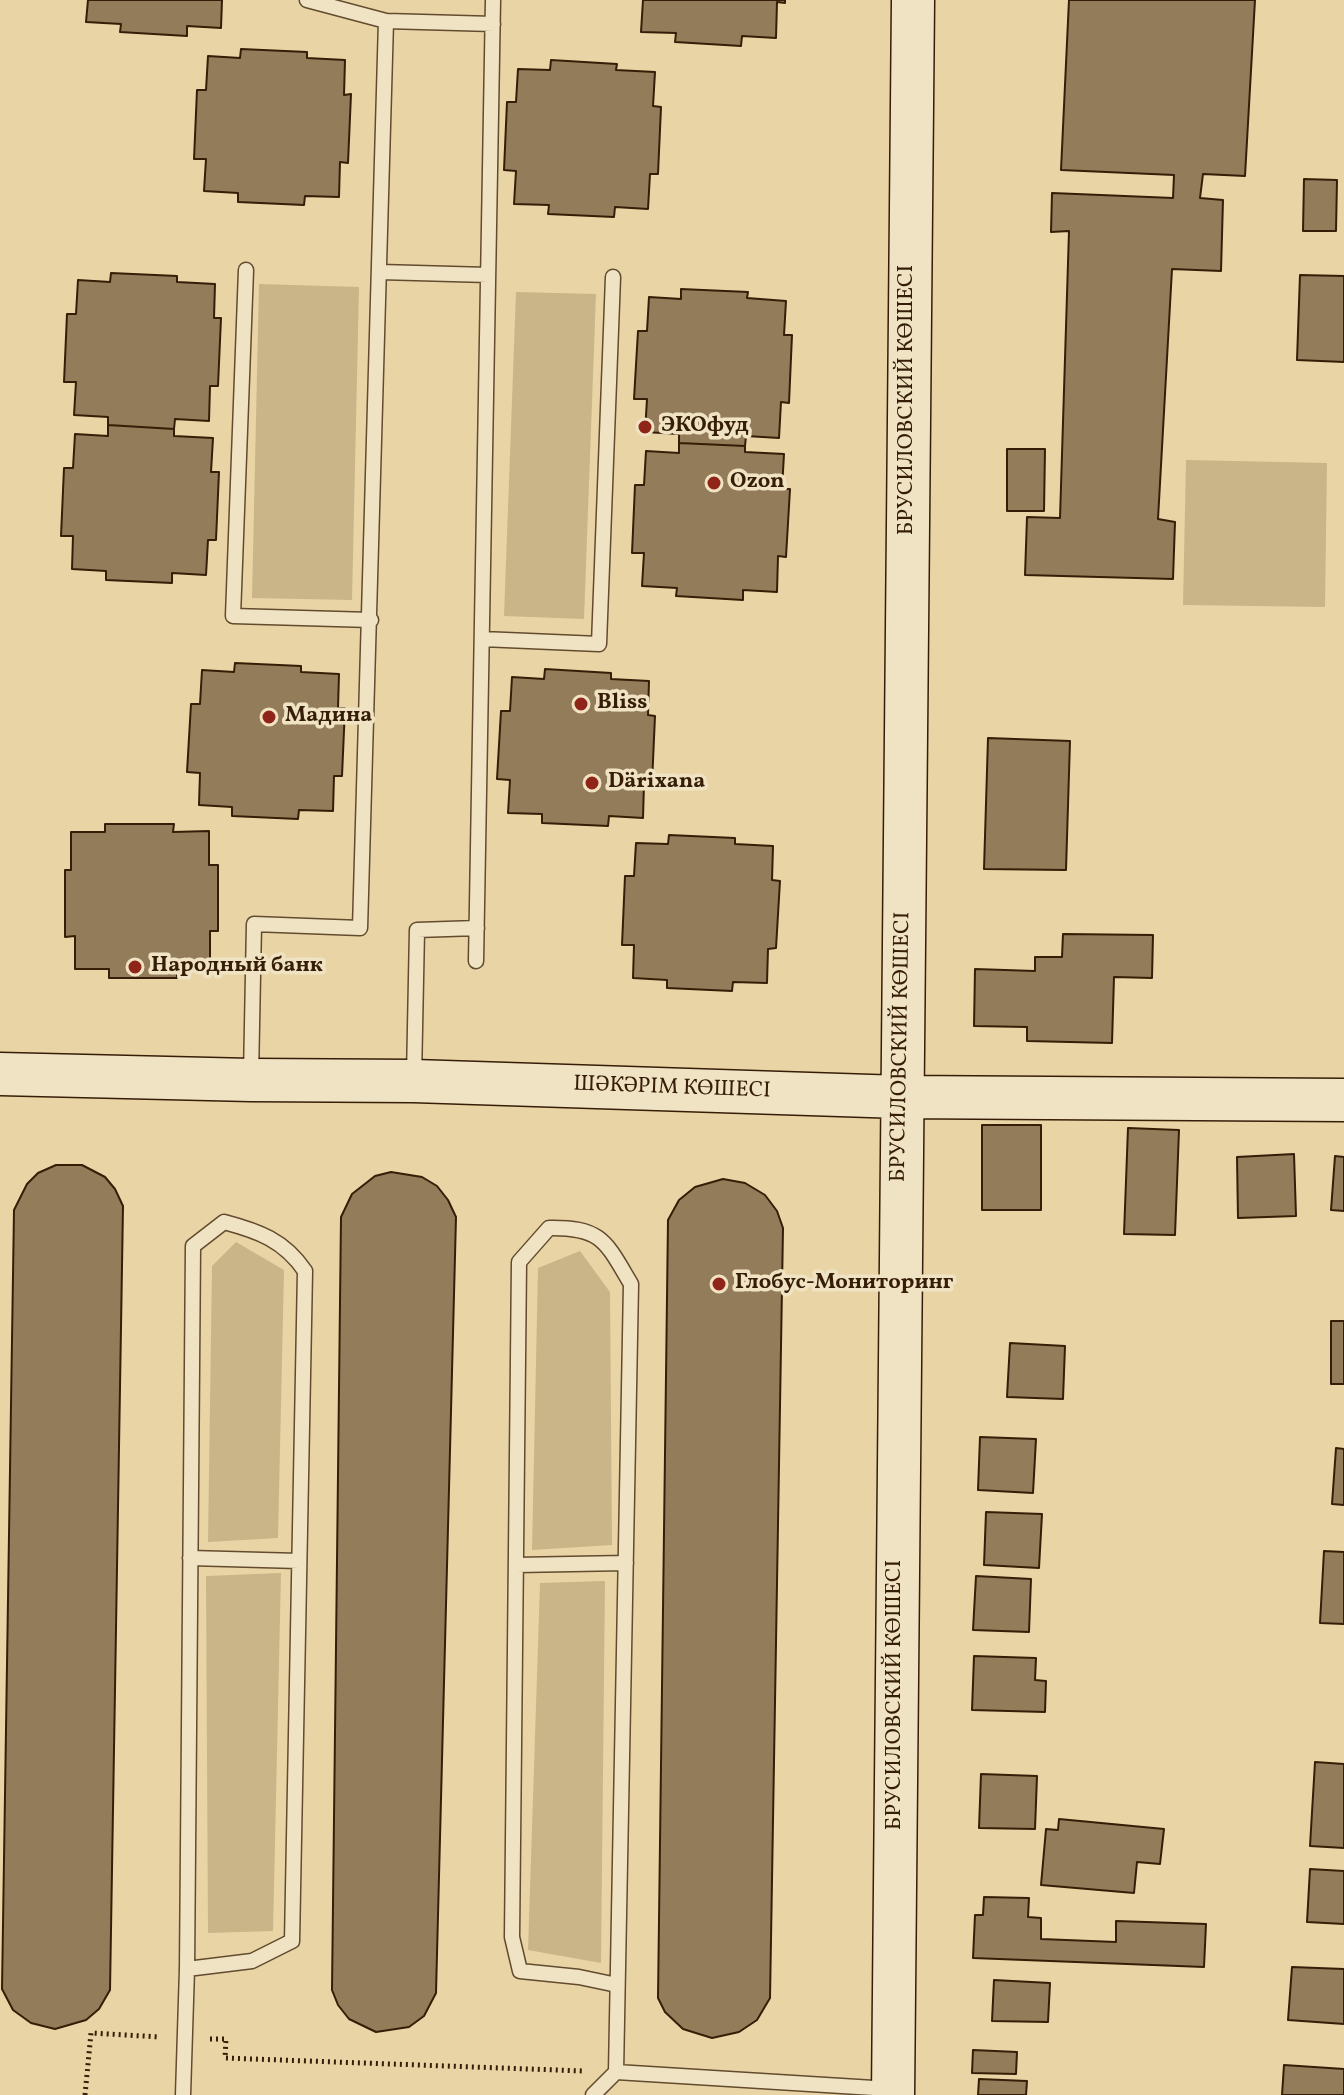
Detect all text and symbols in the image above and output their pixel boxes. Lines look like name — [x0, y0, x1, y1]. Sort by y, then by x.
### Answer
street label: БРУСИЛОВСКИЙ КӨШЕСІ — [895, 265, 921, 535]
place label: ЭКОфуд — [661, 414, 749, 440]
marker: ЭКОфуд — [636, 418, 654, 436]
place label: Ozon — [730, 470, 785, 496]
marker: Ozon — [705, 474, 723, 492]
place label: Bliss — [597, 691, 647, 717]
marker: Bliss — [572, 695, 590, 713]
place label: Мадина — [285, 704, 372, 730]
marker: Мадина — [260, 708, 278, 726]
place label: Därixana — [608, 770, 705, 796]
marker: Därixana — [583, 774, 601, 792]
street label: БРУСИЛОВСКИЙ КӨШЕСІ — [886, 912, 918, 1182]
place label: Народный банк — [151, 954, 323, 980]
marker: Народный банк — [126, 958, 144, 976]
street label: ШӘКӘРІМ КӨШЕСІ — [573, 1072, 771, 1106]
place label: Глобус-Мониторинг — [735, 1271, 953, 1297]
marker: Глобус-Мониторинг — [710, 1275, 728, 1293]
street label: БРУСИЛОВСКИЙ КӨШЕСІ — [883, 1560, 909, 1830]

